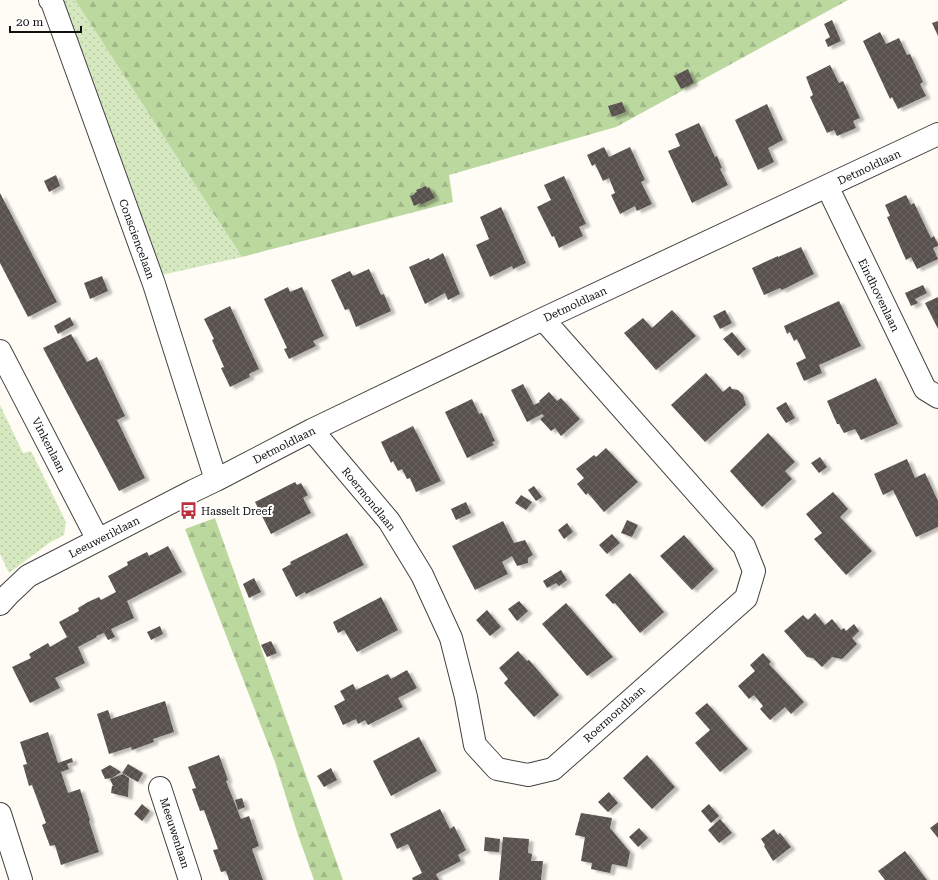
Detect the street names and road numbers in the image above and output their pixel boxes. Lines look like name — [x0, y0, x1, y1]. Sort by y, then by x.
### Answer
street label: Detmoldlaan — [836, 147, 903, 188]
street label: Consciencelaan — [116, 197, 157, 281]
street label: Eindhovenlaan — [855, 257, 902, 334]
street label: Detmoldlaan — [542, 284, 609, 325]
street label: Vinkenlaan — [29, 416, 68, 475]
street label: Detmoldlaan — [251, 424, 318, 467]
street label: Roermondlaan — [339, 465, 398, 534]
street label: Leeuweriklaan — [67, 514, 142, 561]
street label: Roermondlaan — [581, 683, 648, 745]
street label: Meeuwenlaan — [157, 796, 192, 870]

